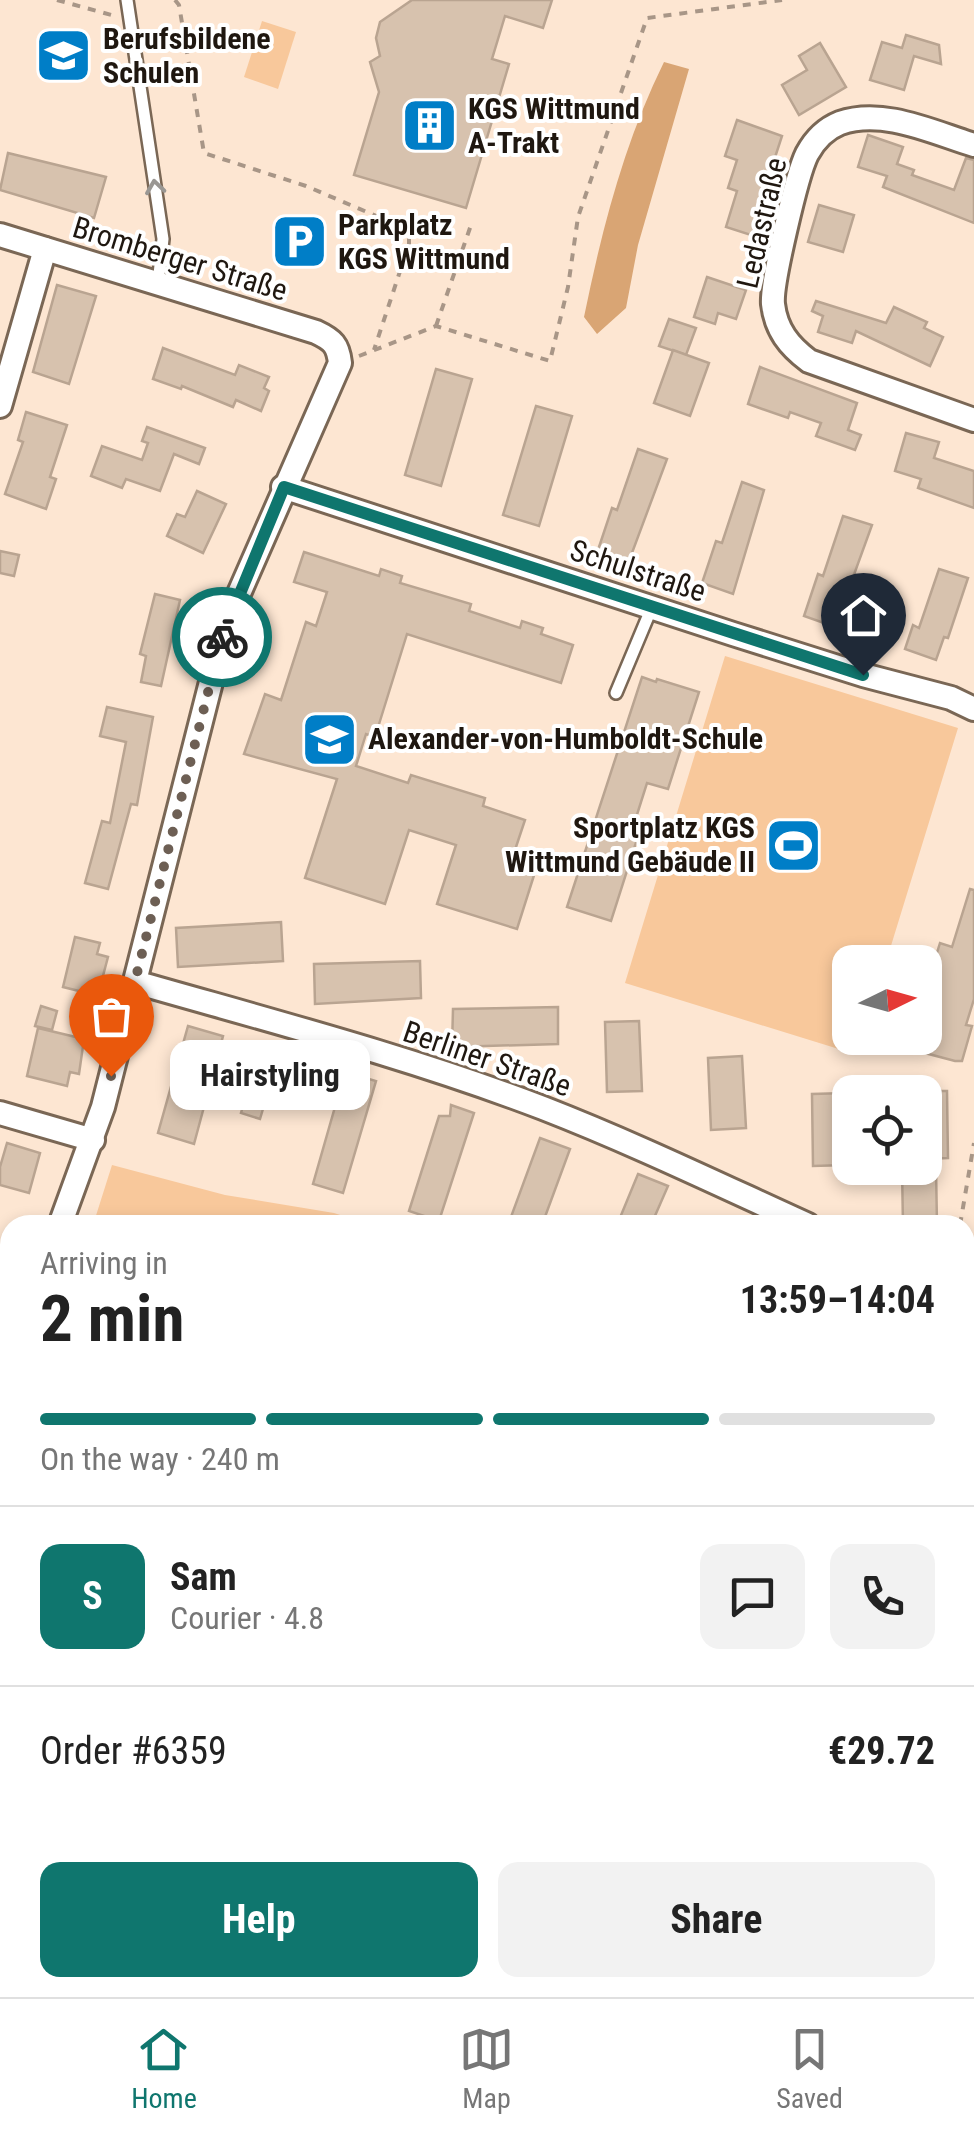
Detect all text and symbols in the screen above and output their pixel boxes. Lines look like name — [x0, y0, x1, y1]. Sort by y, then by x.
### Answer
place label: Berufsbildene Schulen — [103, 21, 271, 90]
school or university icon: Berufsbildene Schulen — [34, 26, 94, 86]
place label: KGS Wittmund A-Trakt — [468, 91, 640, 160]
building icon: KGS Wittmund A-Trakt — [399, 96, 459, 156]
street label: Ledastraße — [730, 154, 794, 292]
one-way arrow — [146, 178, 167, 195]
place label: Parkplatz KGS Wittmund — [338, 207, 510, 276]
street label: Bromberger Straße — [69, 209, 292, 308]
parking icon: Parkplatz KGS Wittmund — [269, 212, 329, 272]
street label: Schulstraße — [566, 532, 710, 609]
pin — [821, 573, 906, 676]
courier — [172, 587, 272, 687]
icon: home — [836, 588, 891, 643]
icon: bike — [195, 610, 250, 665]
school or university icon: Alexander-von-Humboldt-Schule — [299, 709, 359, 769]
place label: Alexander-von-Humboldt-Schule — [368, 721, 763, 756]
place label: Sportplatz KGS Wittmund Gebäude II — [505, 810, 755, 879]
sports icon: Sportplatz KGS Wittmund Gebäude II — [764, 815, 824, 875]
north arrow — [832, 945, 942, 1055]
map controls — [832, 945, 942, 1185]
pin — [69, 974, 154, 1077]
icon: bag — [84, 989, 139, 1044]
street label: Berliner Straße — [399, 1013, 576, 1104]
callout: Hairstyling — [171, 1041, 371, 1111]
text: Hairstyling — [200, 1056, 340, 1094]
button: locate — [832, 1075, 942, 1185]
text: Arriving in — [40, 1244, 168, 1282]
text: 13:59–14:04 — [740, 1278, 935, 1322]
text: 2 min — [40, 1281, 184, 1357]
text: On the way · 240 m — [40, 1440, 280, 1478]
button: chat — [700, 1544, 805, 1649]
button: phone — [830, 1544, 935, 1649]
text: Sam — [170, 1555, 237, 1599]
text: S — [82, 1574, 103, 1618]
text: Courier · 4.8 — [170, 1599, 324, 1637]
text: Order #6359 — [40, 1729, 227, 1773]
text: €29.72 — [828, 1729, 935, 1773]
button: Help — [40, 1862, 478, 1977]
button: Share — [498, 1862, 935, 1977]
tab: Home — [131, 2022, 197, 2115]
tab: Map — [459, 2022, 514, 2115]
tab: Saved — [776, 2022, 843, 2115]

